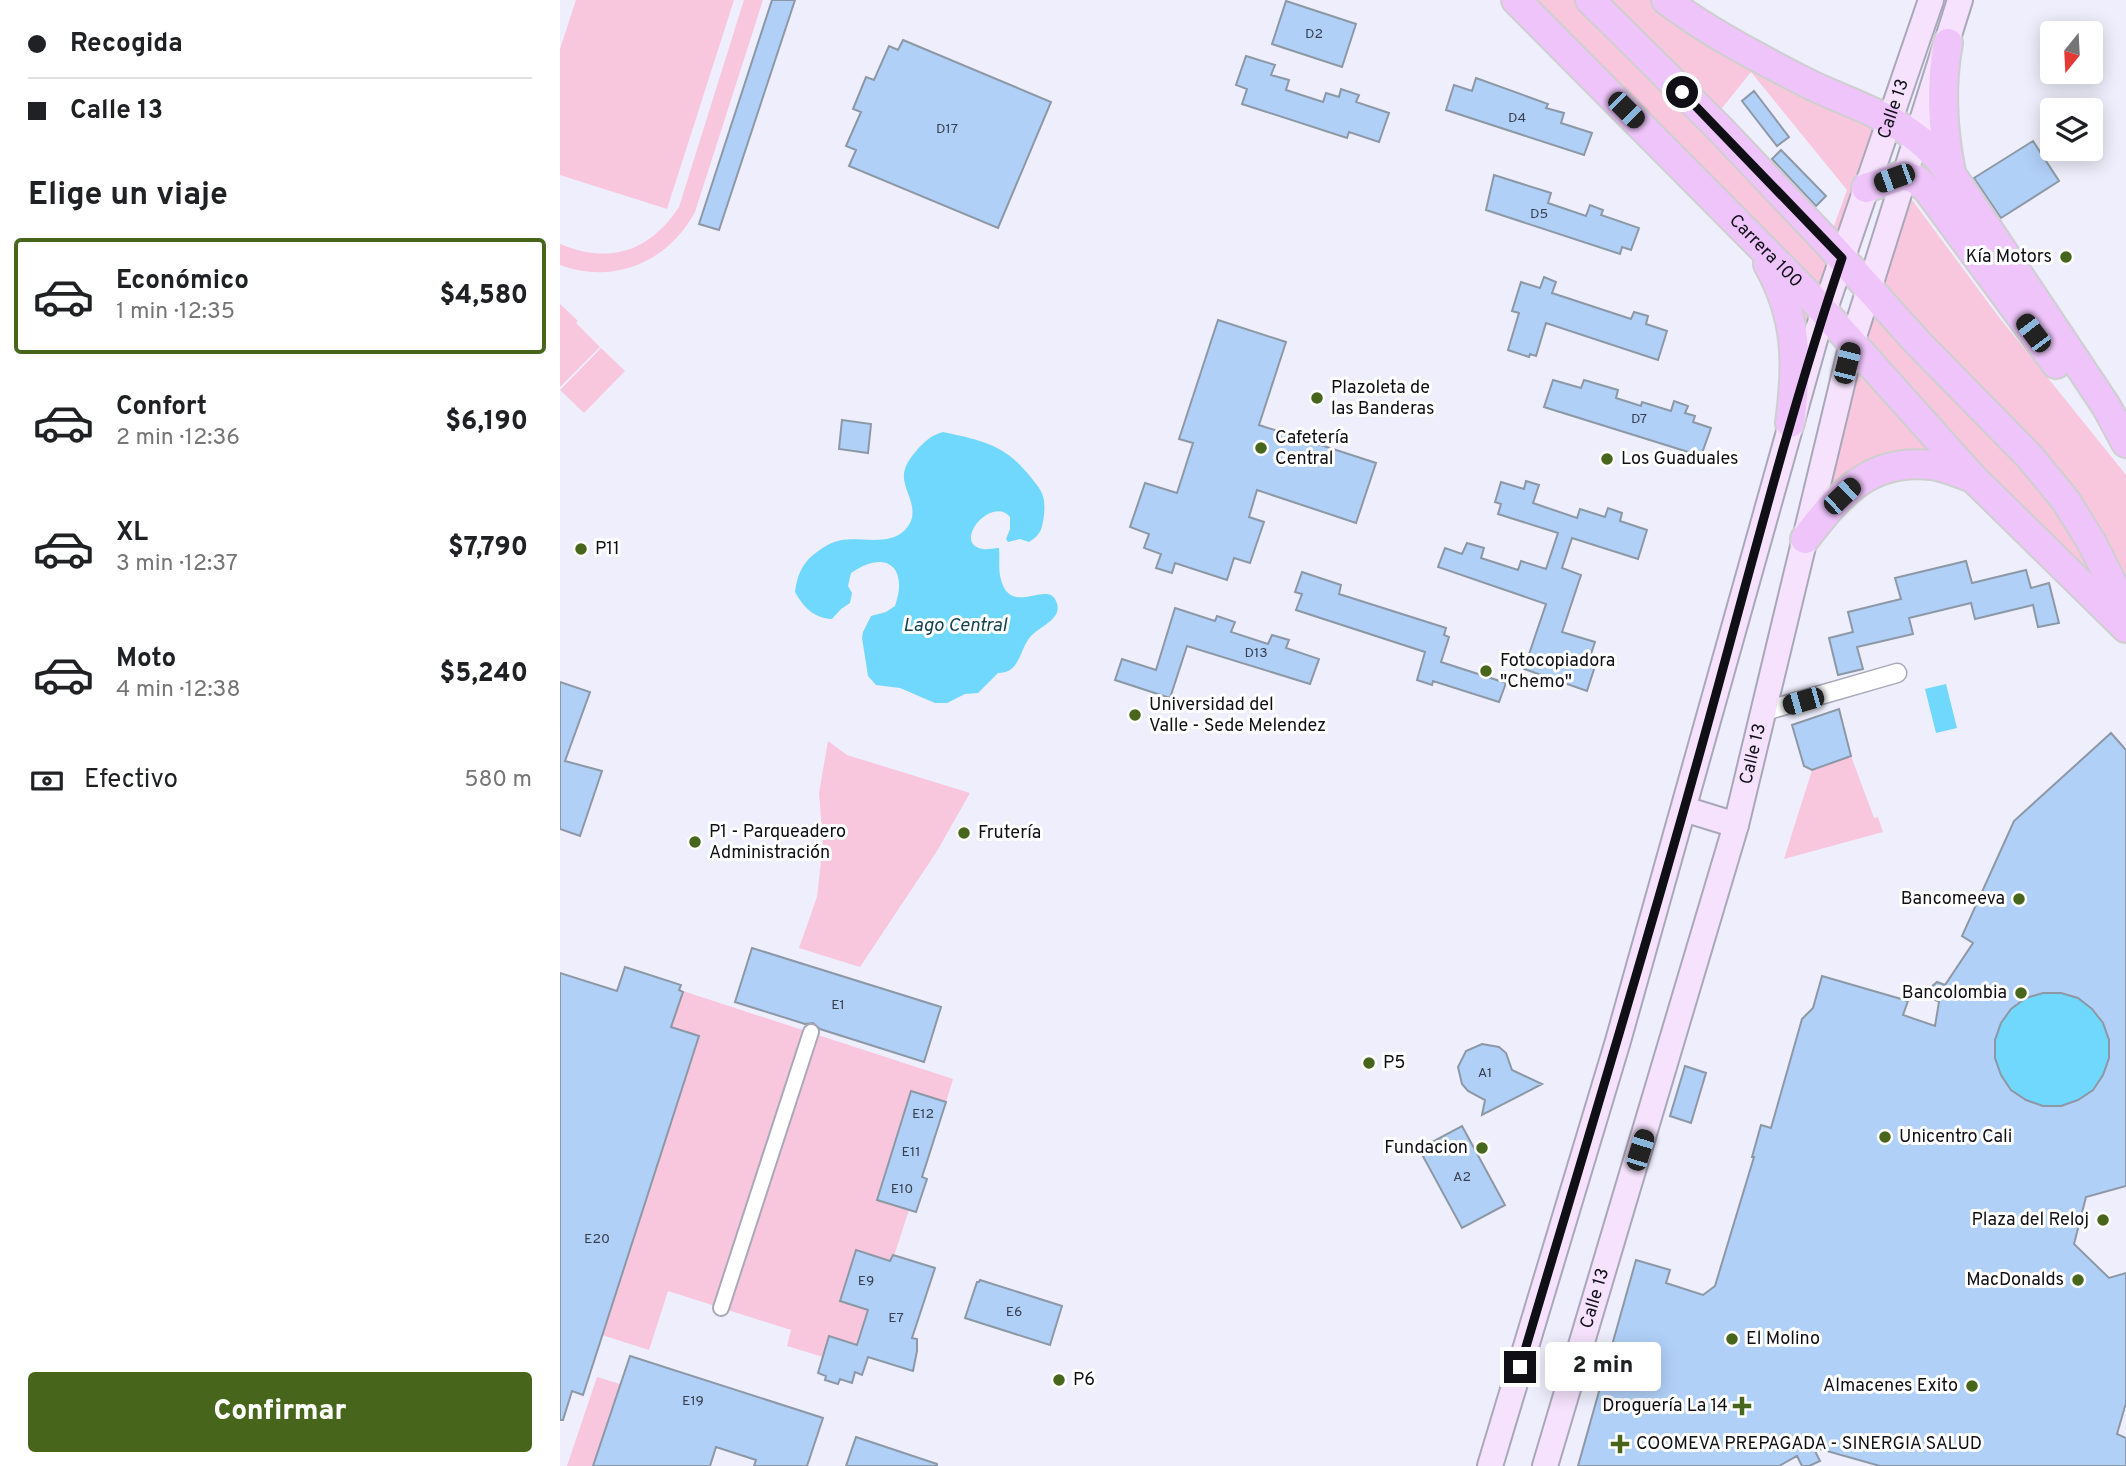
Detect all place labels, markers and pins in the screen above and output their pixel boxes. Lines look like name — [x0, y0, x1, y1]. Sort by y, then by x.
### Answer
place label: Kía Motors — [1966, 246, 2052, 269]
marker: Kía Motors — [2058, 249, 2074, 265]
place label: Plazoleta de las Banderas — [1331, 377, 1434, 421]
marker: Plazoleta de las Banderas — [1309, 390, 1325, 406]
place label: Cafetería Central — [1275, 427, 1349, 471]
marker: Cafetería Central — [1253, 440, 1269, 456]
place label: Los Guaduales — [1621, 448, 1739, 471]
marker: Los Guaduales — [1599, 451, 1615, 467]
place label: P11 — [595, 538, 620, 561]
marker: P11 — [573, 541, 589, 557]
place label: Fotocopiadora "Chemo" — [1500, 650, 1615, 694]
marker: Fotocopiadora "Chemo" — [1478, 663, 1494, 679]
place label: Universidad del Valle - Sede Melendez — [1149, 694, 1326, 738]
marker: Universidad del Valle - Sede Melendez — [1127, 707, 1143, 723]
place label: P1 - Parqueadero Administración — [709, 821, 846, 865]
place label: Frutería — [978, 822, 1041, 845]
marker: Frutería — [956, 825, 972, 841]
marker: P1 - Parqueadero Administración — [687, 834, 703, 850]
place label: Bancomeeva — [1901, 888, 2005, 911]
marker: Bancomeeva — [2011, 891, 2027, 907]
place label: Bancolombia — [1902, 982, 2007, 1005]
marker: Bancolombia — [2013, 985, 2029, 1001]
place label: P5 — [1383, 1052, 1406, 1075]
marker: P5 — [1361, 1055, 1377, 1071]
place label: Unicentro Cali — [1899, 1126, 2012, 1149]
marker: Unicentro Cali — [1877, 1129, 1893, 1145]
place label: Fundacion — [1384, 1137, 1468, 1160]
marker: Fundacion — [1474, 1140, 1490, 1156]
place label: Plaza del Reloj — [1971, 1209, 2089, 1232]
marker: Plaza del Reloj — [2095, 1212, 2111, 1228]
place label: MacDonalds — [1966, 1269, 2064, 1292]
marker: MacDonalds — [2070, 1272, 2086, 1288]
place label: El Molino — [1746, 1328, 1820, 1351]
marker: El Molino — [1724, 1331, 1740, 1347]
place label: P6 — [1073, 1369, 1095, 1392]
marker: P6 — [1051, 1372, 1067, 1388]
place label: Almacenes Exito — [1823, 1375, 1958, 1398]
marker: Almacenes Exito — [1964, 1378, 1980, 1394]
place label: Droguería La 14 — [1602, 1395, 1728, 1418]
marker: Droguería La 14 — [1734, 1398, 1750, 1414]
place label: COOMEVA PREPAGADA - SINERGIA SALUD — [1636, 1433, 1982, 1456]
marker: COOMEVA PREPAGADA - SINERGIA SALUD — [1610, 1434, 1630, 1454]

